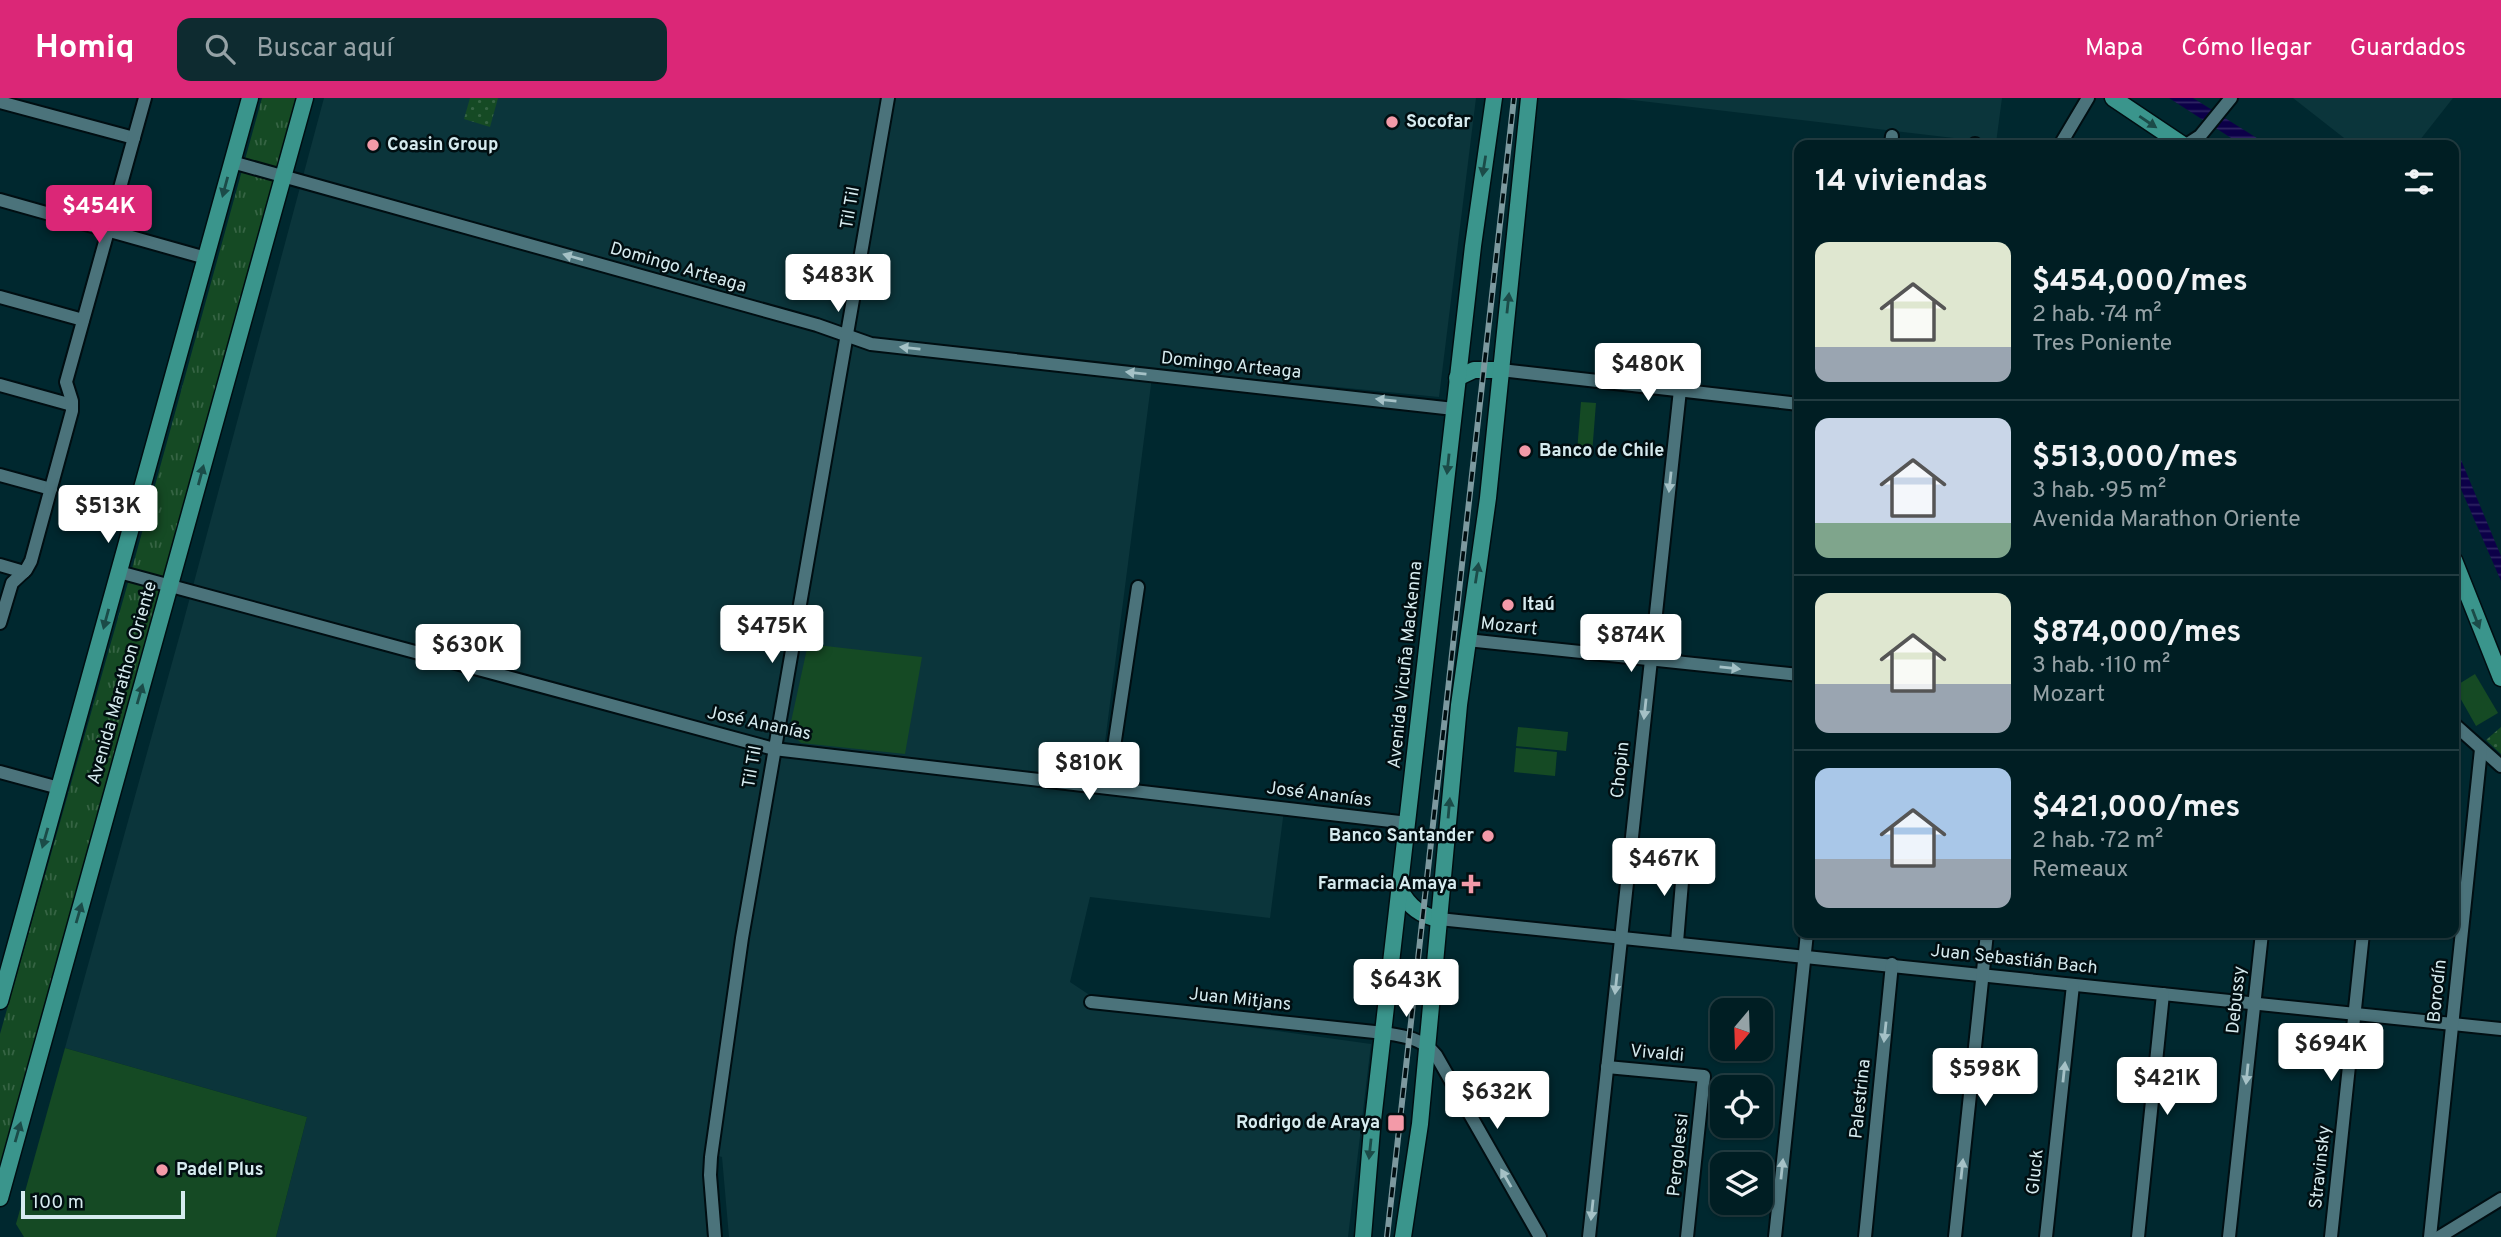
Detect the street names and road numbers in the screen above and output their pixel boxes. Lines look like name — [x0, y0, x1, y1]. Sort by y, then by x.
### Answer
street label: Til Til — [836, 185, 866, 231]
street label: Domingo Arteaga — [607, 238, 749, 298]
street label: Domingo Arteaga — [1160, 347, 1302, 385]
street label: Avenida Vicuña Mackenna — [1384, 560, 1428, 770]
street label: Avenida Marathon Oriente — [83, 579, 163, 787]
street label: Mozart — [1479, 613, 1539, 641]
street label: José Ananías — [705, 702, 813, 746]
street label: Chopin — [1607, 741, 1635, 799]
street label: Til Til — [738, 744, 768, 790]
street label: José Ananías — [1265, 777, 1373, 813]
street label: Juan Sebastián Bach — [1929, 940, 2099, 980]
street label: Borodín — [2423, 958, 2453, 1024]
street label: Debussy — [2222, 965, 2252, 1035]
street label: Juan Mitjans — [1188, 983, 1292, 1017]
street label: Vivaldi — [1629, 1040, 1685, 1068]
street label: Palestrina — [1845, 1058, 1877, 1140]
street label: Pergolessi — [1663, 1112, 1695, 1198]
street label: Stravinsky — [2305, 1124, 2337, 1210]
street label: Gluck — [2022, 1148, 2050, 1196]

